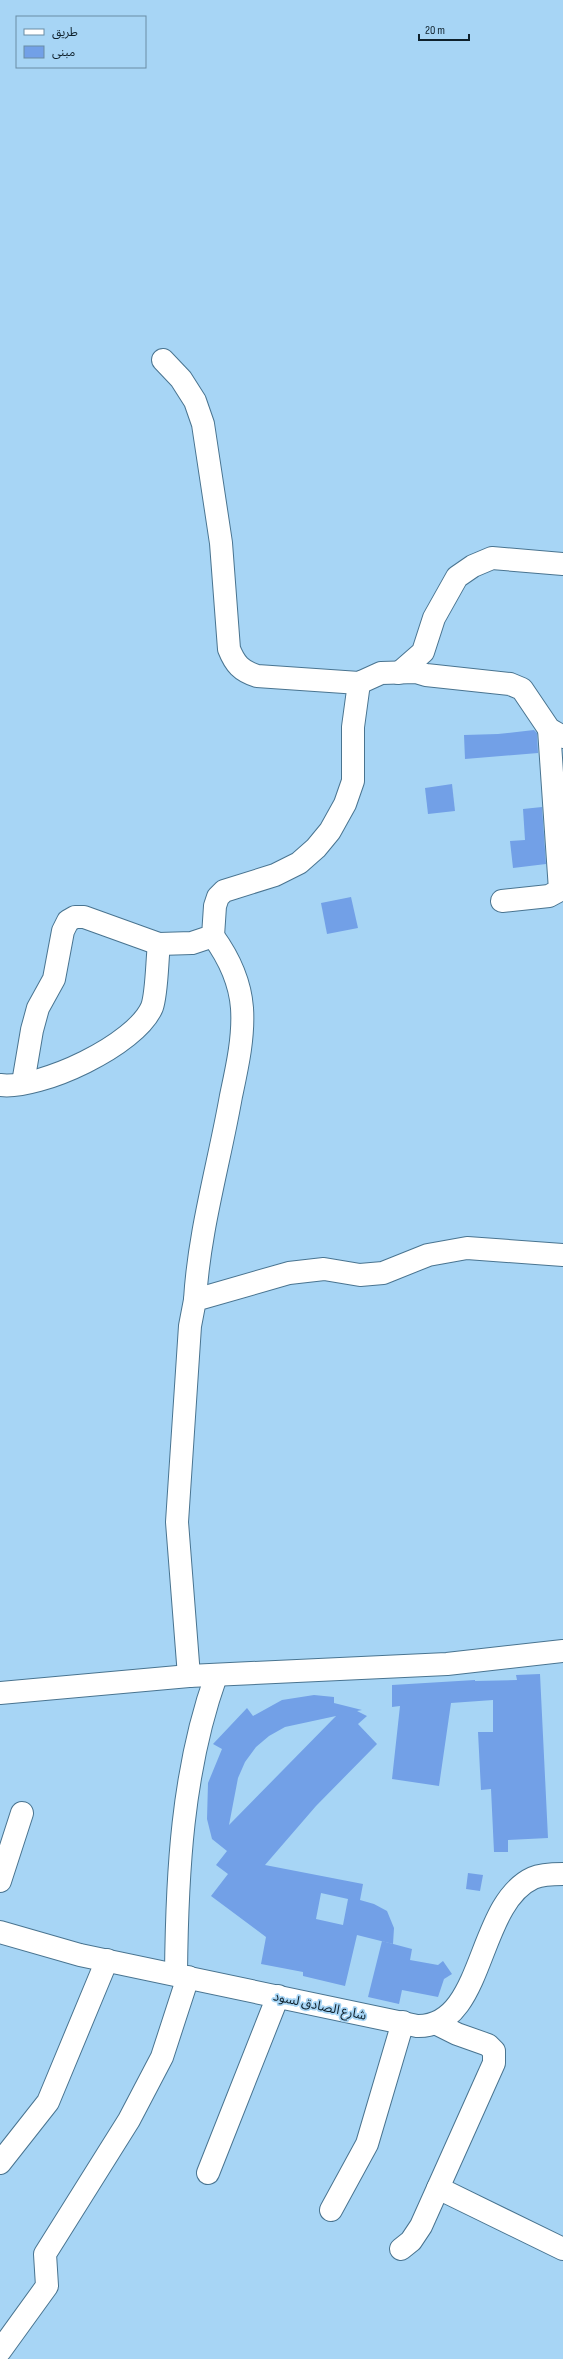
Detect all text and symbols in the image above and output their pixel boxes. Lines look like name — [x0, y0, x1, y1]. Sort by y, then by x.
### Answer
legend — [16, 16, 146, 68]
scale bar — [419, 16, 469, 42]
text: 20 m — [425, 23, 445, 38]
text: طريق — [52, 25, 78, 40]
text: مبنى — [52, 45, 75, 60]
street label: شارع الصادق لسود — [271, 1988, 368, 2026]

